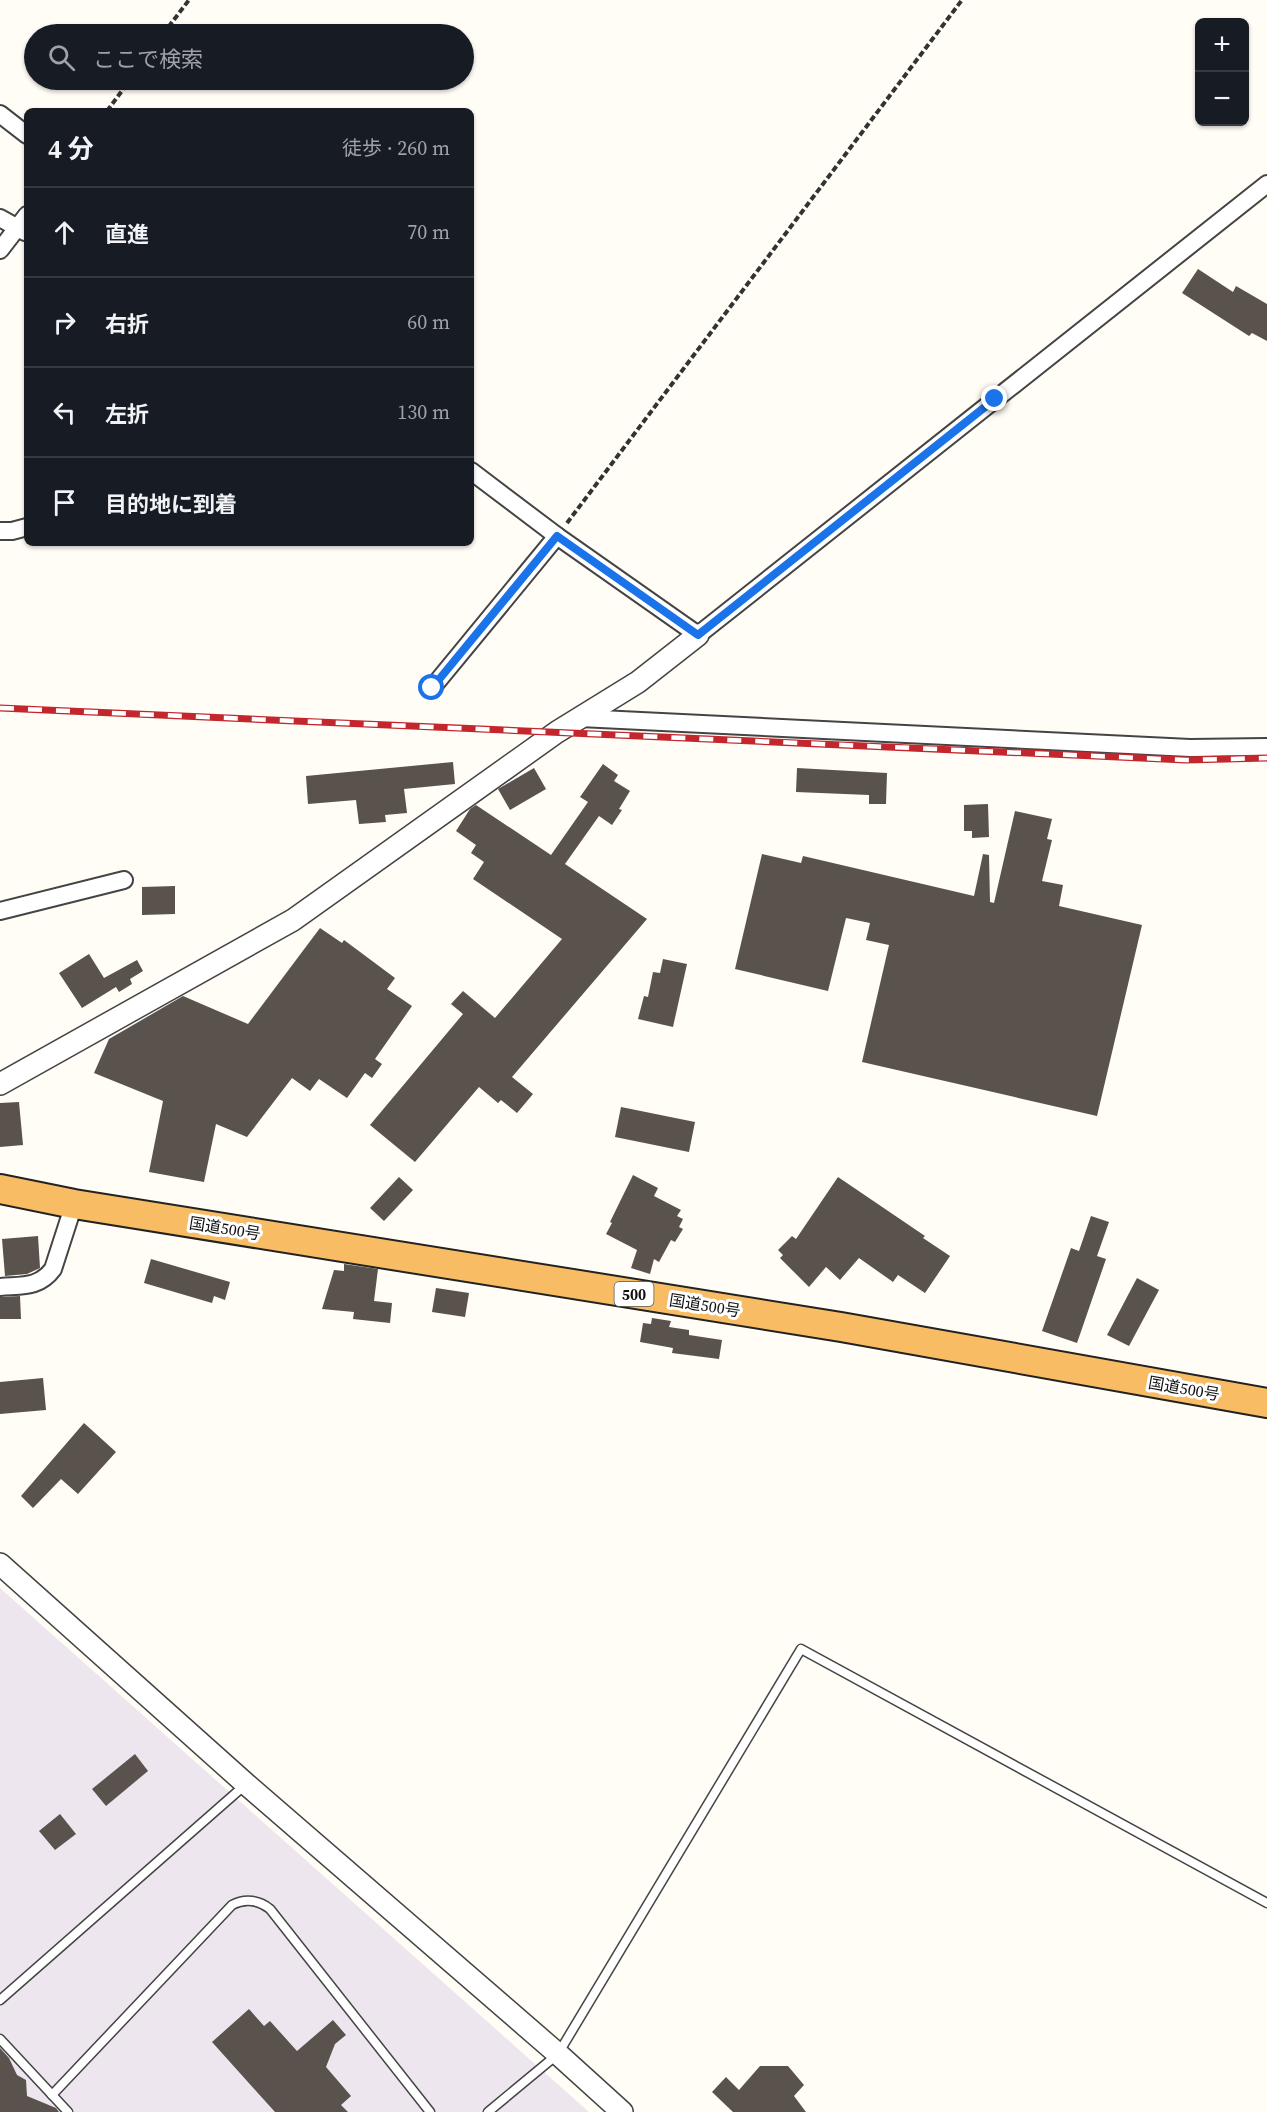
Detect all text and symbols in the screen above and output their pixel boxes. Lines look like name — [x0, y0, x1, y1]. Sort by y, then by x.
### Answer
map controls — [1195, 18, 1249, 126]
button: + — [1195, 18, 1249, 72]
search box — [24, 24, 474, 90]
icon: search — [45, 41, 78, 74]
text: ここで検索 — [93, 44, 203, 74]
button: − — [1195, 72, 1249, 126]
text: 4 分 — [48, 131, 94, 167]
text: 徒歩 · 260 m — [342, 134, 450, 162]
icon: ahead — [48, 216, 81, 249]
text: 70 m — [407, 218, 450, 246]
text: 直進 — [105, 219, 149, 249]
icon: right — [48, 306, 81, 339]
text: 60 m — [407, 308, 450, 336]
text: 右折 — [105, 309, 149, 339]
route end — [981, 385, 1007, 411]
icon: left — [48, 396, 81, 429]
text: 130 m — [397, 398, 450, 426]
text: 左折 — [105, 399, 149, 429]
icon: arrive — [48, 486, 81, 519]
text: 目的地に到着 — [105, 489, 237, 519]
route start — [418, 674, 444, 700]
street label: 国道500号 — [188, 1212, 262, 1244]
road number: 500 — [614, 1282, 654, 1306]
street label: 国道500号 — [668, 1289, 742, 1321]
street label: 国道500号 — [1147, 1371, 1221, 1405]

